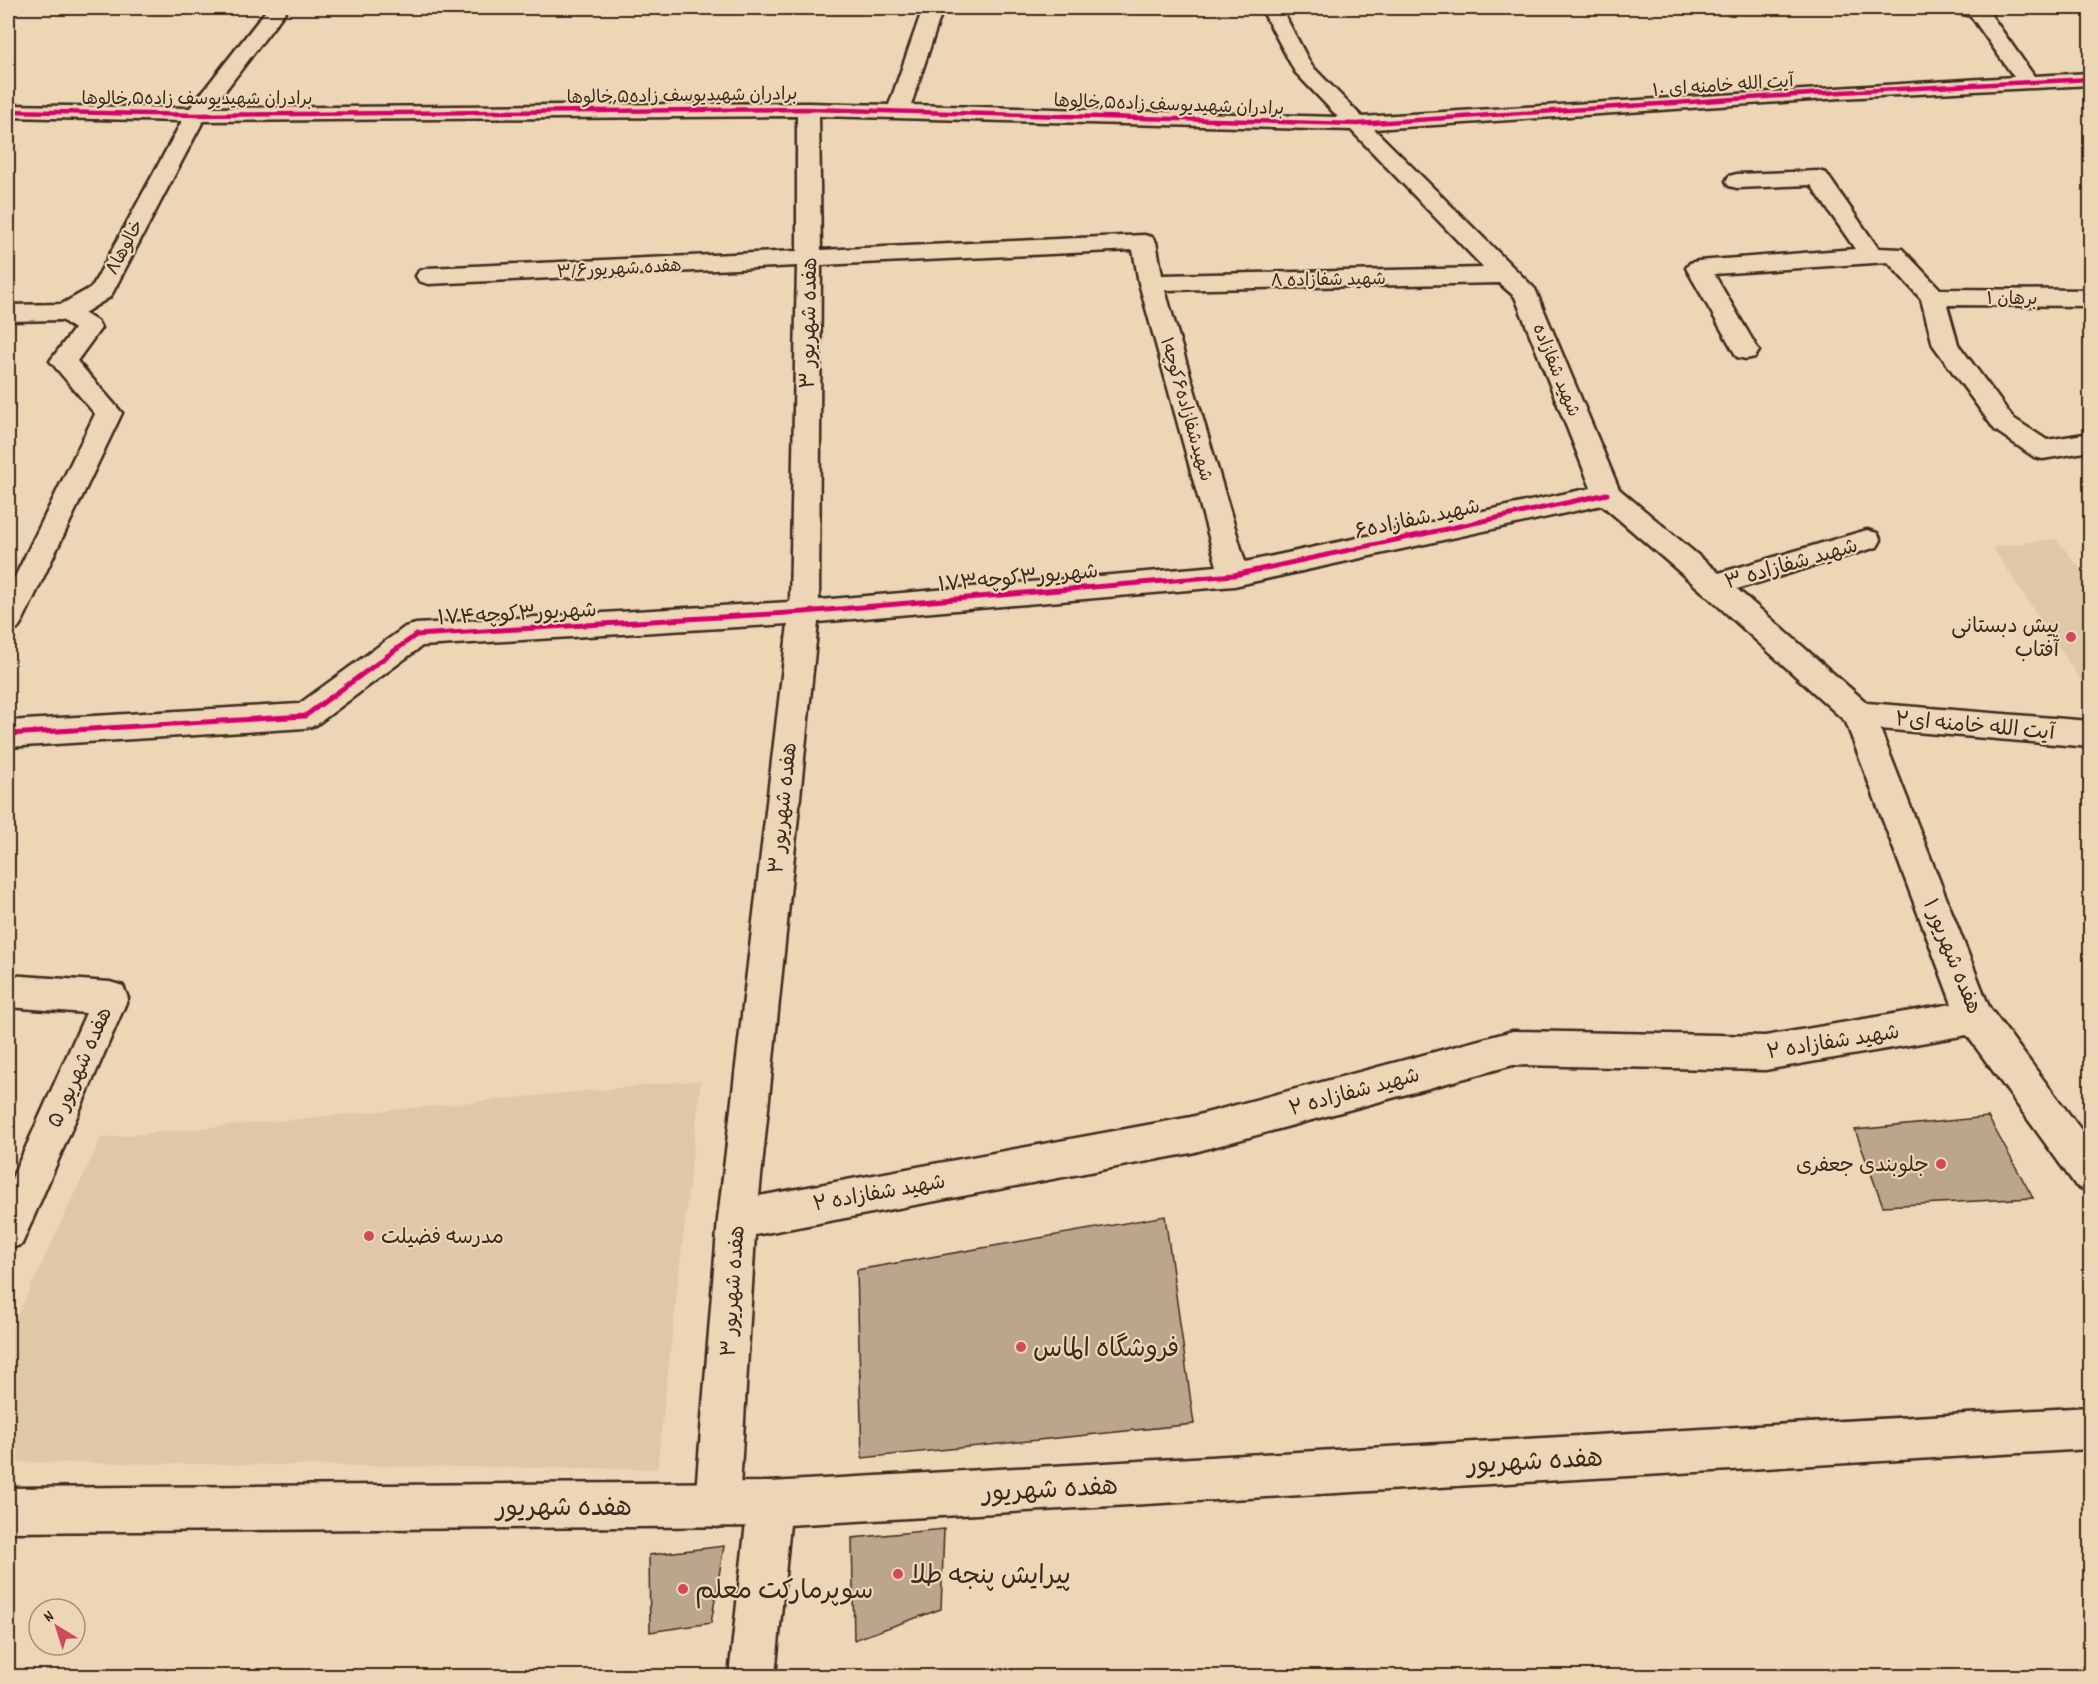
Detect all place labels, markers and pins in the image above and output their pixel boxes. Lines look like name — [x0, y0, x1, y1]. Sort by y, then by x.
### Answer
place label: پیش دبستانی آفتاب — [1951, 613, 2060, 667]
marker: پیش دبستانی آفتاب — [2064, 630, 2078, 644]
place label: جلوبندی جعفری — [1796, 1152, 1929, 1182]
marker: جلوبندی جعفری — [1934, 1157, 1948, 1171]
place label: مدرسه فضیلت — [381, 1224, 504, 1254]
marker: مدرسه فضیلت — [362, 1229, 376, 1243]
place label: فروشگاه الماس — [1033, 1332, 1179, 1369]
marker: فروشگاه الماس — [1014, 1340, 1028, 1354]
place label: پیرایش پنجه طلا — [910, 1559, 1071, 1596]
marker: پیرایش پنجه طلا — [891, 1567, 905, 1581]
place label: سوپرمارکت معلم — [695, 1574, 873, 1611]
marker: سوپرمارکت معلم — [676, 1582, 690, 1596]

